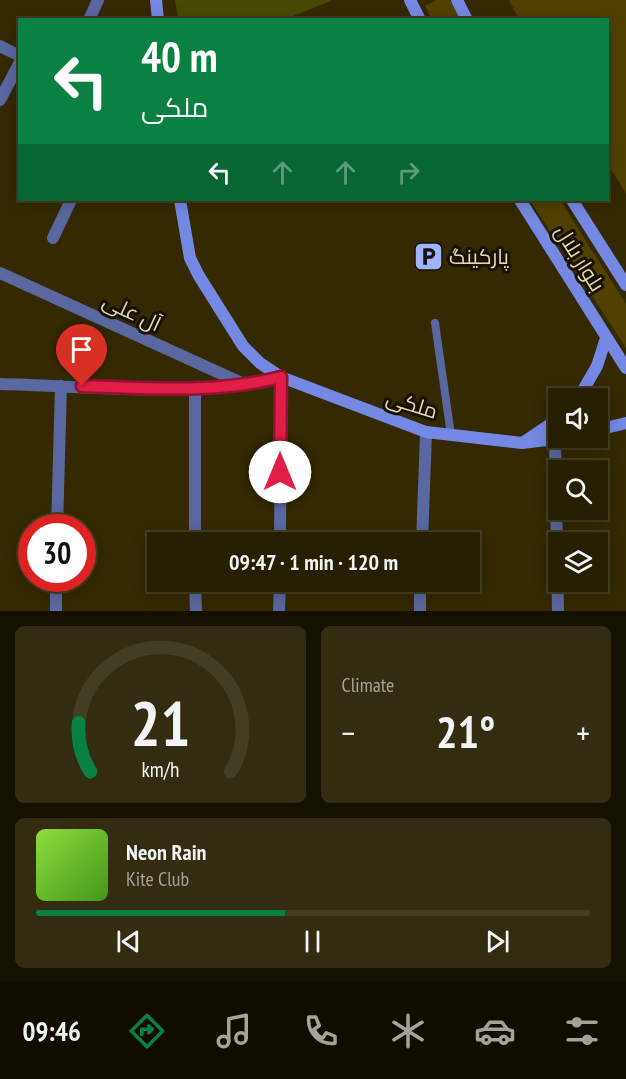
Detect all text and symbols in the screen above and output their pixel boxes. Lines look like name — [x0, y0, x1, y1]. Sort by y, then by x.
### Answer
text: 40 m — [141, 29, 218, 84]
icon: left — [42, 42, 120, 120]
text: ملکی — [141, 90, 208, 124]
icon: left — [203, 156, 236, 189]
icon: ahead — [266, 156, 299, 189]
icon: ahead — [329, 156, 362, 189]
icon: right — [392, 156, 425, 189]
street label: بلوار بلال — [549, 220, 611, 296]
parking icon: پارکینگ — [412, 240, 444, 272]
place label: پارکینگ — [449, 243, 509, 271]
street label: آل علی — [98, 287, 166, 337]
pin — [56, 324, 107, 386]
icon: arrive — [65, 333, 98, 366]
street label: ملکی — [383, 383, 441, 425]
map controls — [548, 388, 608, 592]
button: sound — [548, 388, 608, 448]
position arrow — [248, 440, 312, 504]
button: search — [548, 460, 608, 520]
speed limit sign: 30 — [18, 514, 96, 592]
button: layers — [548, 532, 608, 592]
text: 09:47 · 1 min · 120 m — [229, 548, 398, 576]
text: Climate — [342, 672, 394, 698]
text: 21 — [130, 682, 190, 763]
text: 21° — [436, 702, 495, 760]
text: − — [342, 711, 355, 754]
text: + — [576, 711, 590, 754]
text: km/h — [141, 755, 179, 783]
text: Neon Rain — [126, 838, 206, 866]
text: Kite Club — [126, 866, 189, 892]
icon: previous — [112, 925, 145, 958]
icon: pause — [296, 925, 329, 958]
icon: next — [481, 925, 514, 958]
icon: directions — [126, 1010, 168, 1052]
icon: music — [213, 1010, 255, 1052]
icon: phone — [300, 1010, 342, 1052]
icon: climate — [387, 1010, 429, 1052]
icon: car — [474, 1010, 516, 1052]
icon: filters — [561, 1010, 603, 1052]
text: 09:46 — [23, 1014, 81, 1048]

